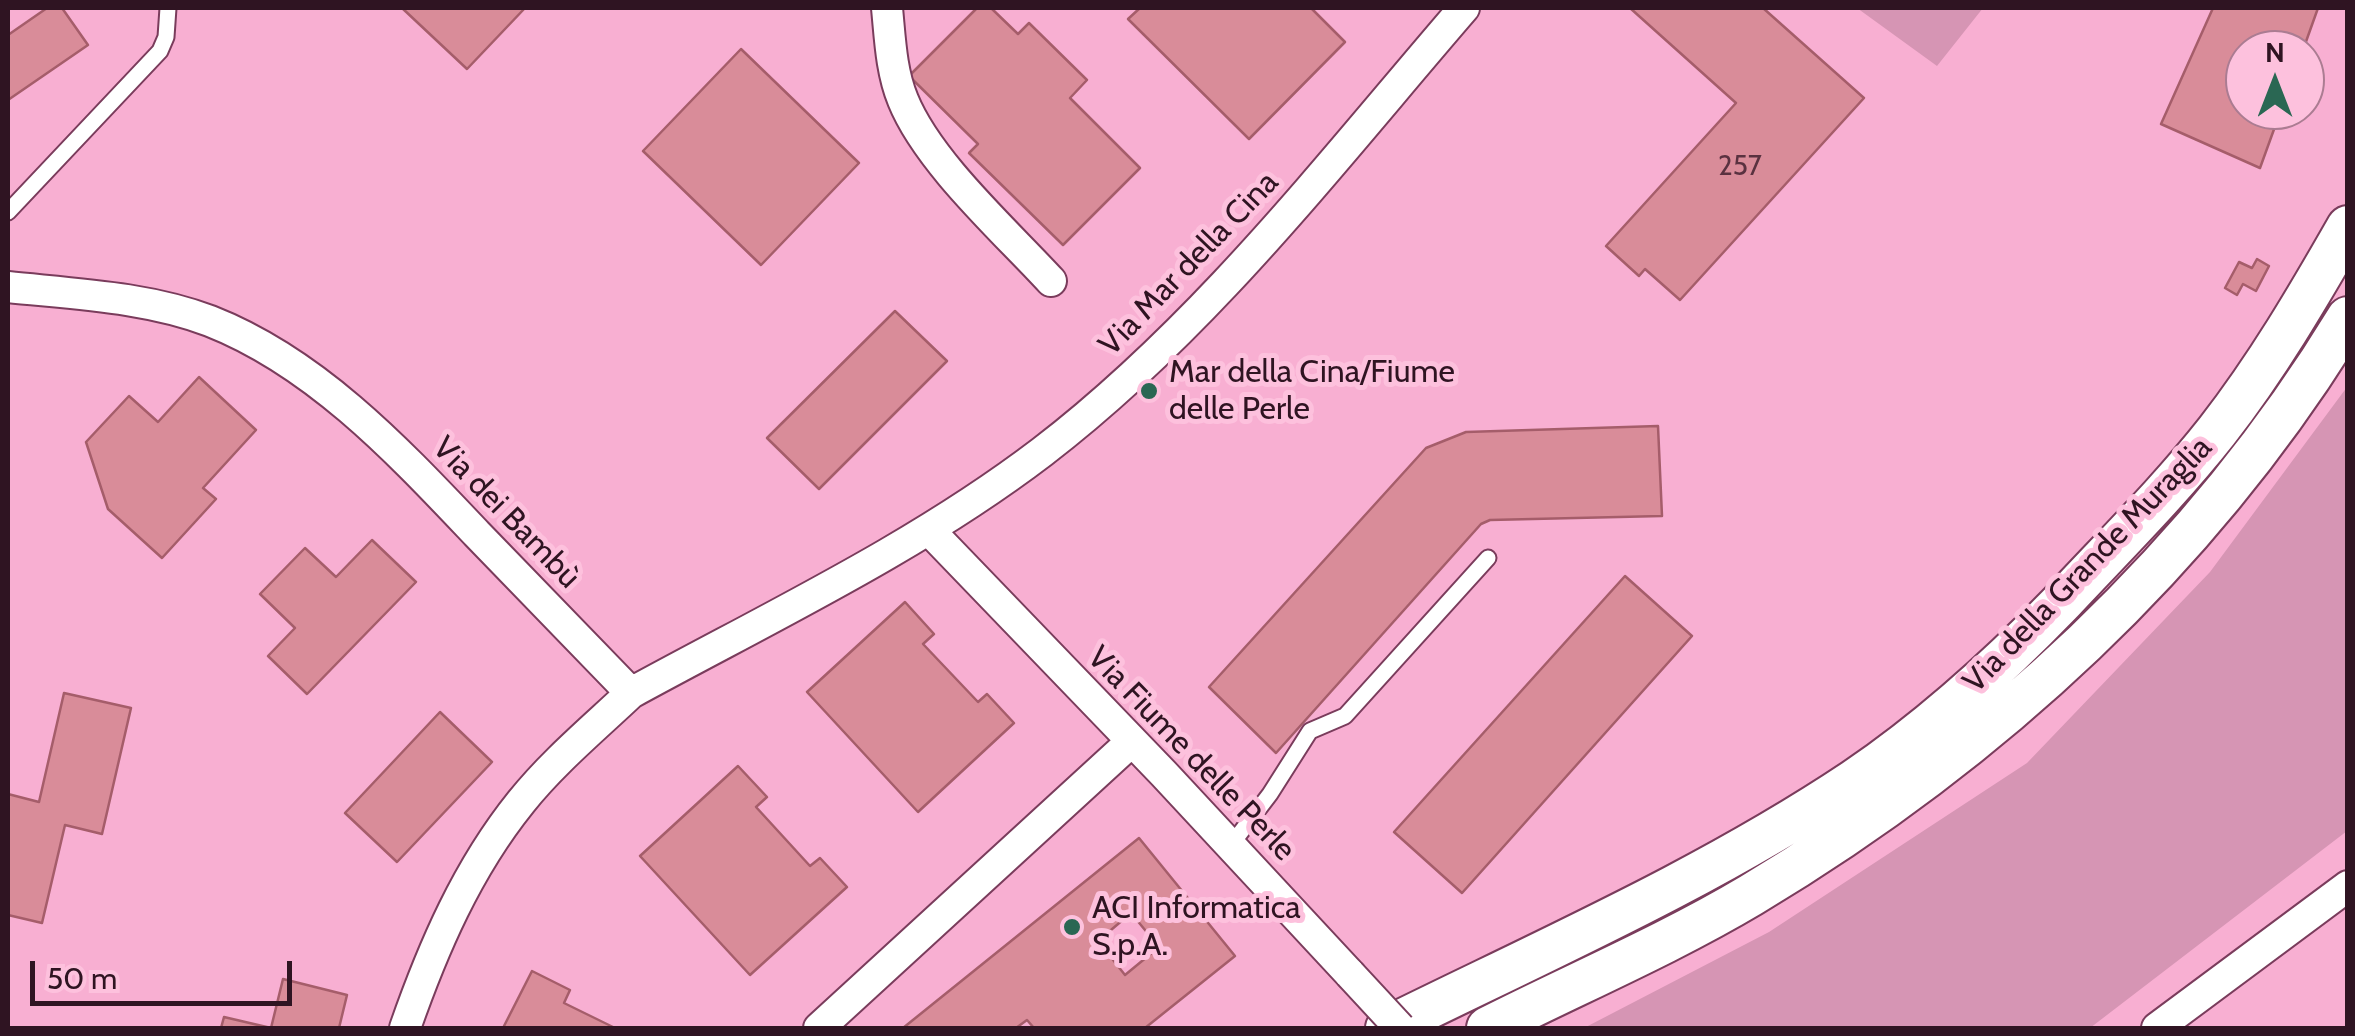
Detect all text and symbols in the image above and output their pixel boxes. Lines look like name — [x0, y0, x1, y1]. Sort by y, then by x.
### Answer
north arrow — [2225, 30, 2325, 130]
text: N — [2265, 35, 2285, 69]
house number: 257 — [1718, 150, 1762, 184]
street label: Via Mar della Cina — [1091, 164, 1287, 364]
place label: Mar della Cina/Fiume delle Perle — [1169, 354, 1455, 429]
marker: Mar della Cina/Fiume delle Perle — [1138, 380, 1160, 402]
street label: Via dei Bambù — [424, 429, 588, 597]
street label: Via della Grande Muraglia — [1956, 429, 2220, 701]
street label: Via Fiume delle Perle — [1079, 639, 1303, 869]
place label: ACI Informatica S.p.A. — [1092, 890, 1301, 965]
marker: ACI Informatica S.p.A. — [1061, 916, 1083, 938]
scale bar — [35, 941, 298, 1003]
text: 50 m — [47, 960, 117, 997]

